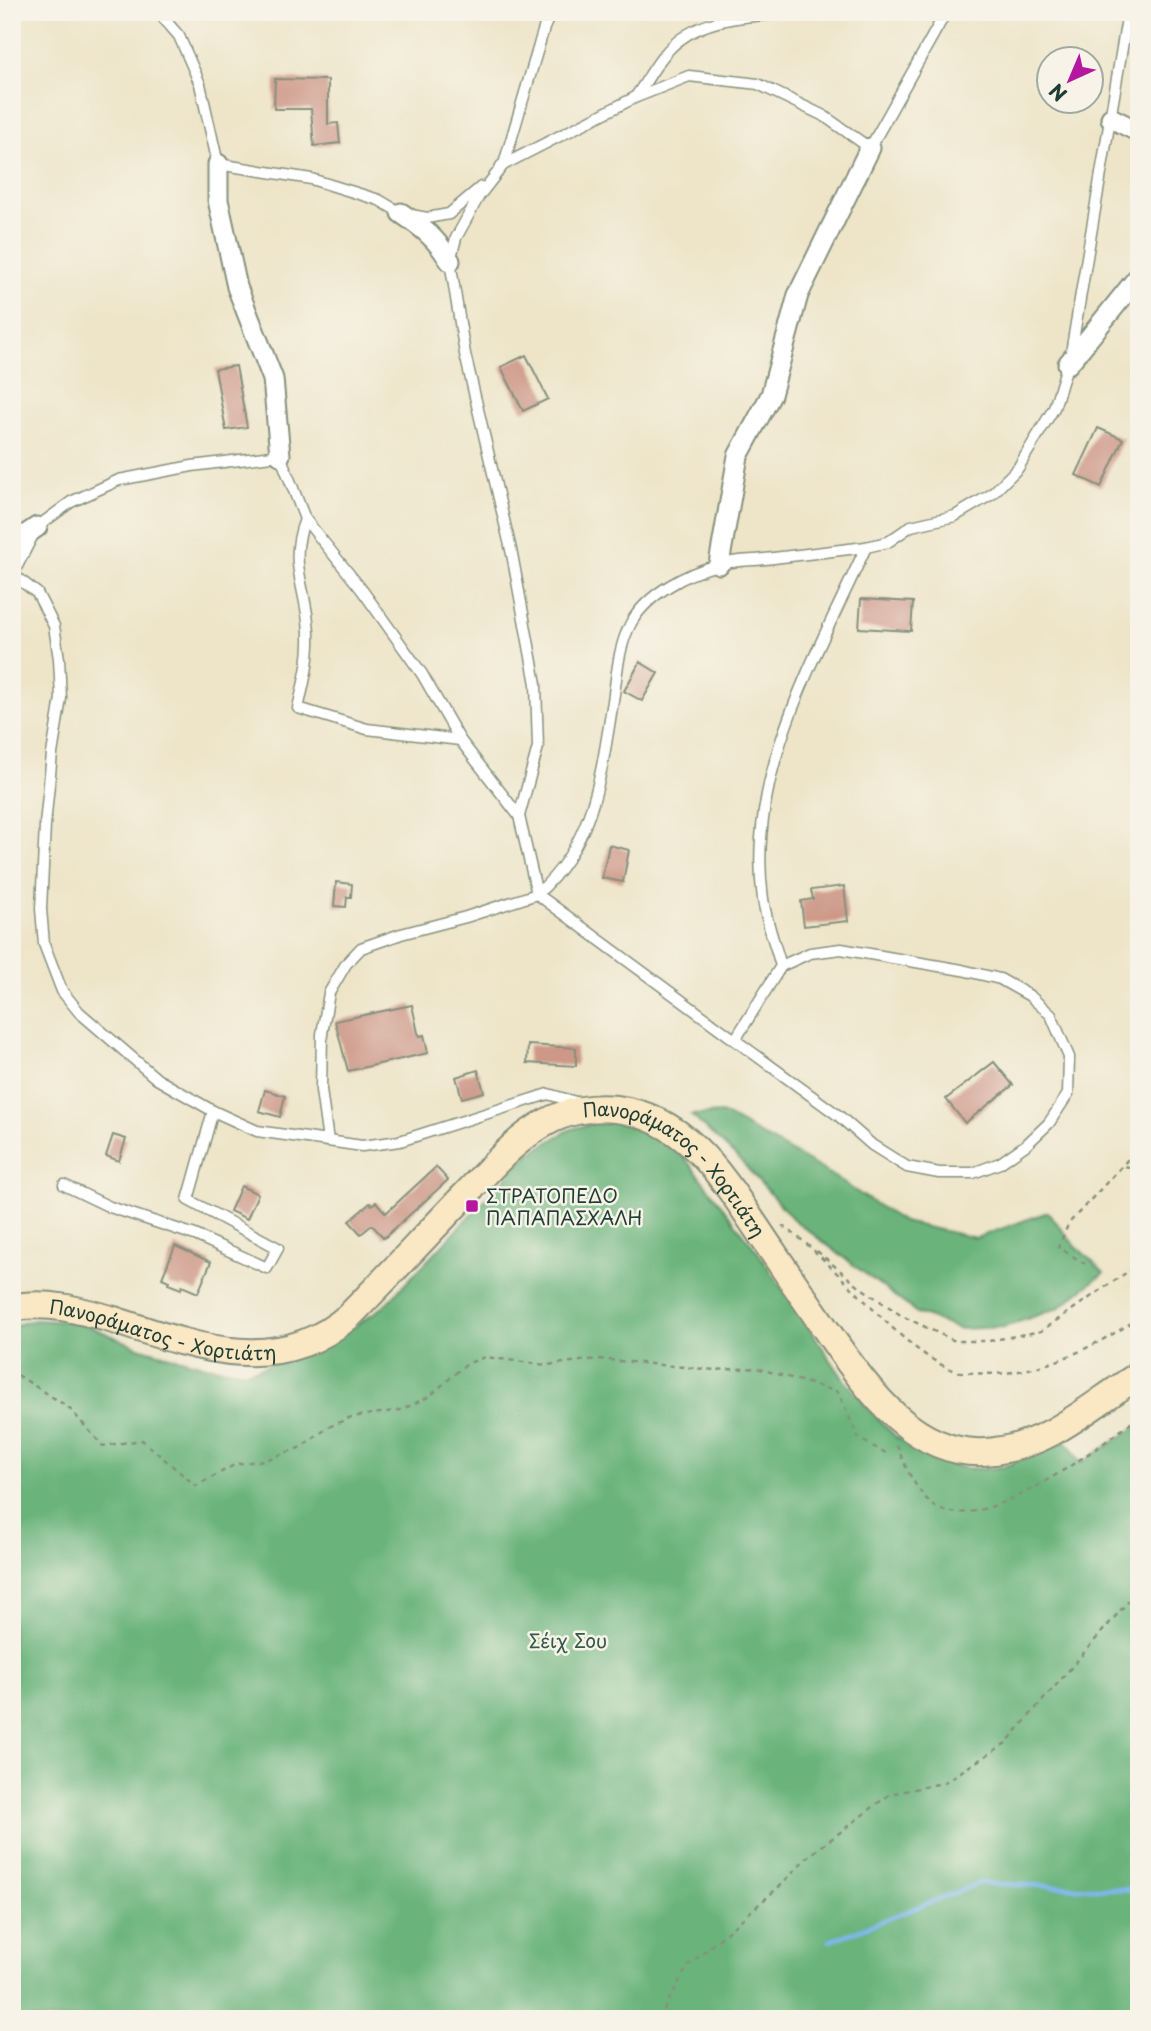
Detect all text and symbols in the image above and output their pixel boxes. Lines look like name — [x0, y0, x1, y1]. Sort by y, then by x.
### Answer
north arrow — [1036, 46, 1106, 116]
text: N — [1042, 78, 1073, 108]
street label: Πανοράματος - Χορτιάτη — [581, 1094, 773, 1242]
place label: ΣΤΡΑΤΟΠΕΔΟ ΠΑΠΑΠΑΣΧΑΛΗ — [486, 1181, 642, 1231]
marker: ΣΤΡΑΤΟΠΕΔΟ ΠΑΠΑΠΑΣΧΑΛΗ — [464, 1198, 480, 1214]
street label: Πανοράματος - Χορτιάτη — [48, 1292, 277, 1366]
park label: Σέιχ Σου — [529, 1626, 607, 1654]

